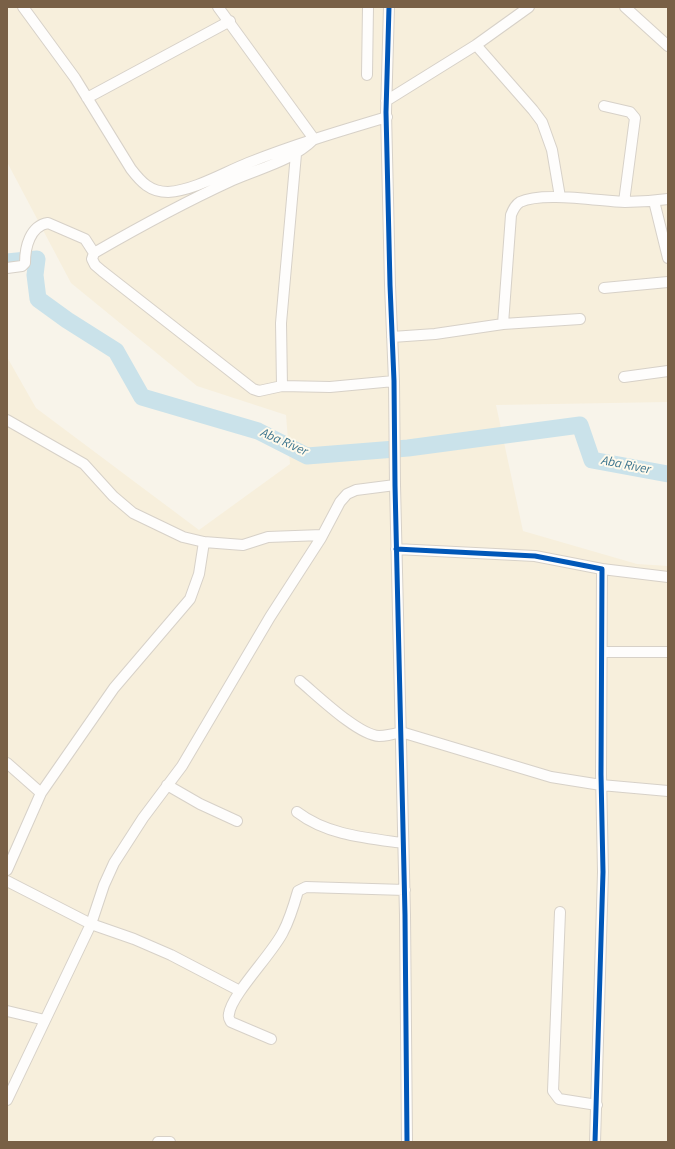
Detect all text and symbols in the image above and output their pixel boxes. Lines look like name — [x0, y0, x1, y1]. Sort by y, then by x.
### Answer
water label: Aba River — [258, 426, 310, 460]
water label: Aba River — [600, 454, 652, 478]

